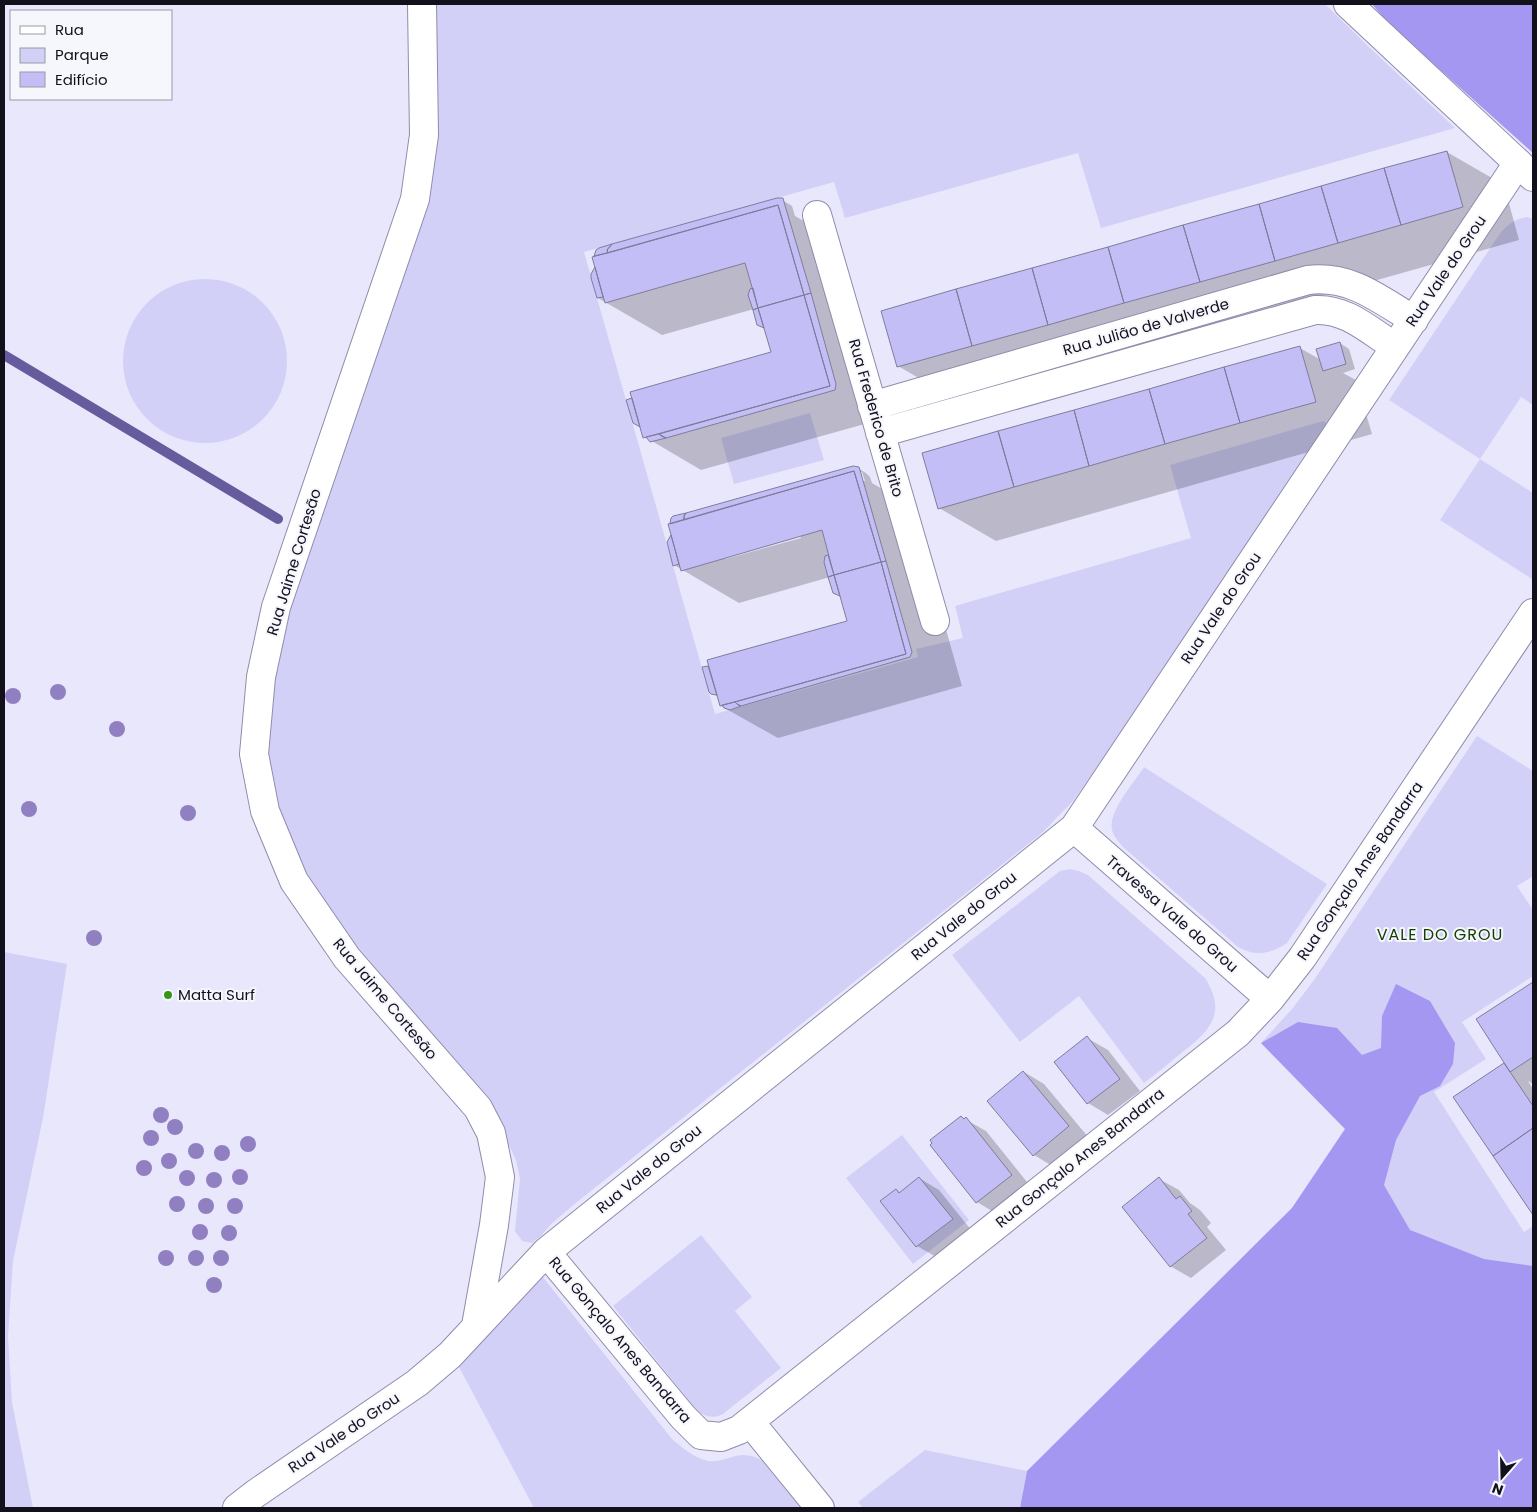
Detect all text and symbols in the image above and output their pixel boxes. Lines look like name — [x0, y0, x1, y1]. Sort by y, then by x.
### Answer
legend — [10, 10, 172, 100]
text: Rua — [55, 19, 84, 40]
text: Parque — [55, 44, 108, 65]
text: Edifício — [55, 69, 108, 90]
street label: Rua Vale do Grou — [1400, 211, 1491, 331]
street label: Rua Julião de Valverde — [1060, 293, 1231, 360]
street label: Rua Frederico de Brito — [844, 336, 909, 499]
street label: Rua Jaime Cortesão — [261, 486, 326, 638]
street label: Rua Vale do Grou — [1175, 548, 1266, 668]
street label: Rua Gonçalo Anes Bandarra — [1292, 777, 1427, 964]
street label: Travessa Vale do Grou — [1102, 850, 1243, 977]
street label: Rua Vale do Grou — [906, 866, 1021, 965]
district label: VALE DO GROU — [1377, 923, 1503, 946]
street label: Rua Jaime Cortesão — [328, 934, 442, 1064]
place label: Matta Surf — [178, 984, 255, 1005]
marker: Matta Surf — [162, 989, 174, 1001]
street label: Rua Gonçalo Anes Bandarra — [991, 1083, 1169, 1232]
street label: Rua Vale do Grou — [591, 1119, 706, 1218]
street label: Rua Gonçalo Anes Bandarra — [544, 1252, 696, 1428]
street label: Rua Vale do Grou — [284, 1387, 404, 1478]
north arrow — [1477, 1452, 1527, 1502]
text: N — [1489, 1478, 1506, 1500]

